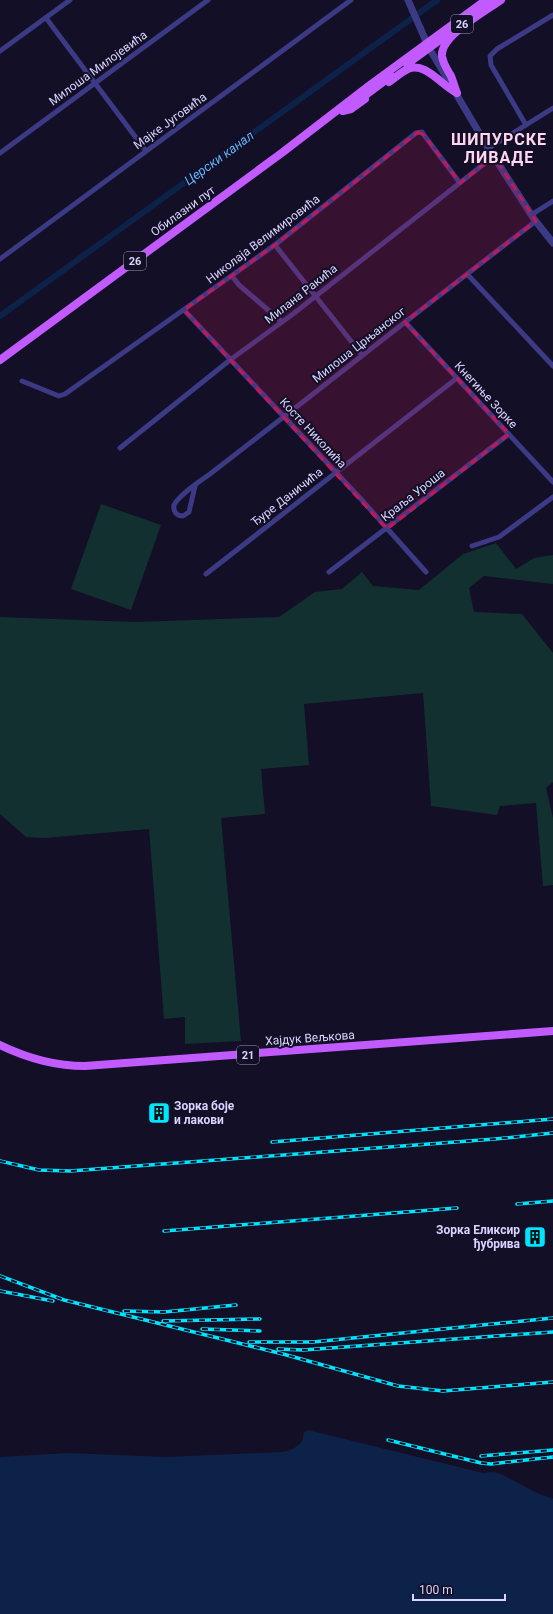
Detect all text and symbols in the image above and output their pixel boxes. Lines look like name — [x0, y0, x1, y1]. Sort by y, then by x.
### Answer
road number: 26 — [451, 15, 473, 33]
street label: Милоша Милојевића — [46, 28, 150, 108]
street label: Мајке Југовића — [131, 90, 209, 152]
water label: Церски канал — [181, 128, 257, 188]
district label: ШИПУРСКЕ ЛИВАДЕ — [451, 130, 547, 167]
street label: Обилазни пут — [148, 183, 218, 239]
street label: Николаја Велимировића — [203, 192, 323, 286]
road number: 26 — [124, 252, 146, 270]
street label: Милана Ракића — [262, 261, 340, 327]
street label: Милоша Црњанског — [310, 304, 408, 386]
street label: Кнегиње Зорке — [452, 359, 520, 431]
street label: Косте Николића — [277, 395, 349, 471]
street label: Ђуре Даничића — [248, 465, 326, 529]
street label: Краља Уроша — [378, 466, 448, 524]
street label: Хајдук Вељкова — [265, 1028, 355, 1048]
road number: 21 — [237, 1046, 259, 1064]
place label: Зорка боје и лакови — [174, 1099, 235, 1127]
building icon: Зорка боје и лакови — [146, 1100, 172, 1126]
place label: Зорка Еликсир ђубрива — [436, 1223, 521, 1251]
building icon: Зорка Еликсир ђубрива — [522, 1224, 548, 1250]
scale bar — [413, 1576, 505, 1602]
text: 100 m — [419, 1583, 453, 1597]

